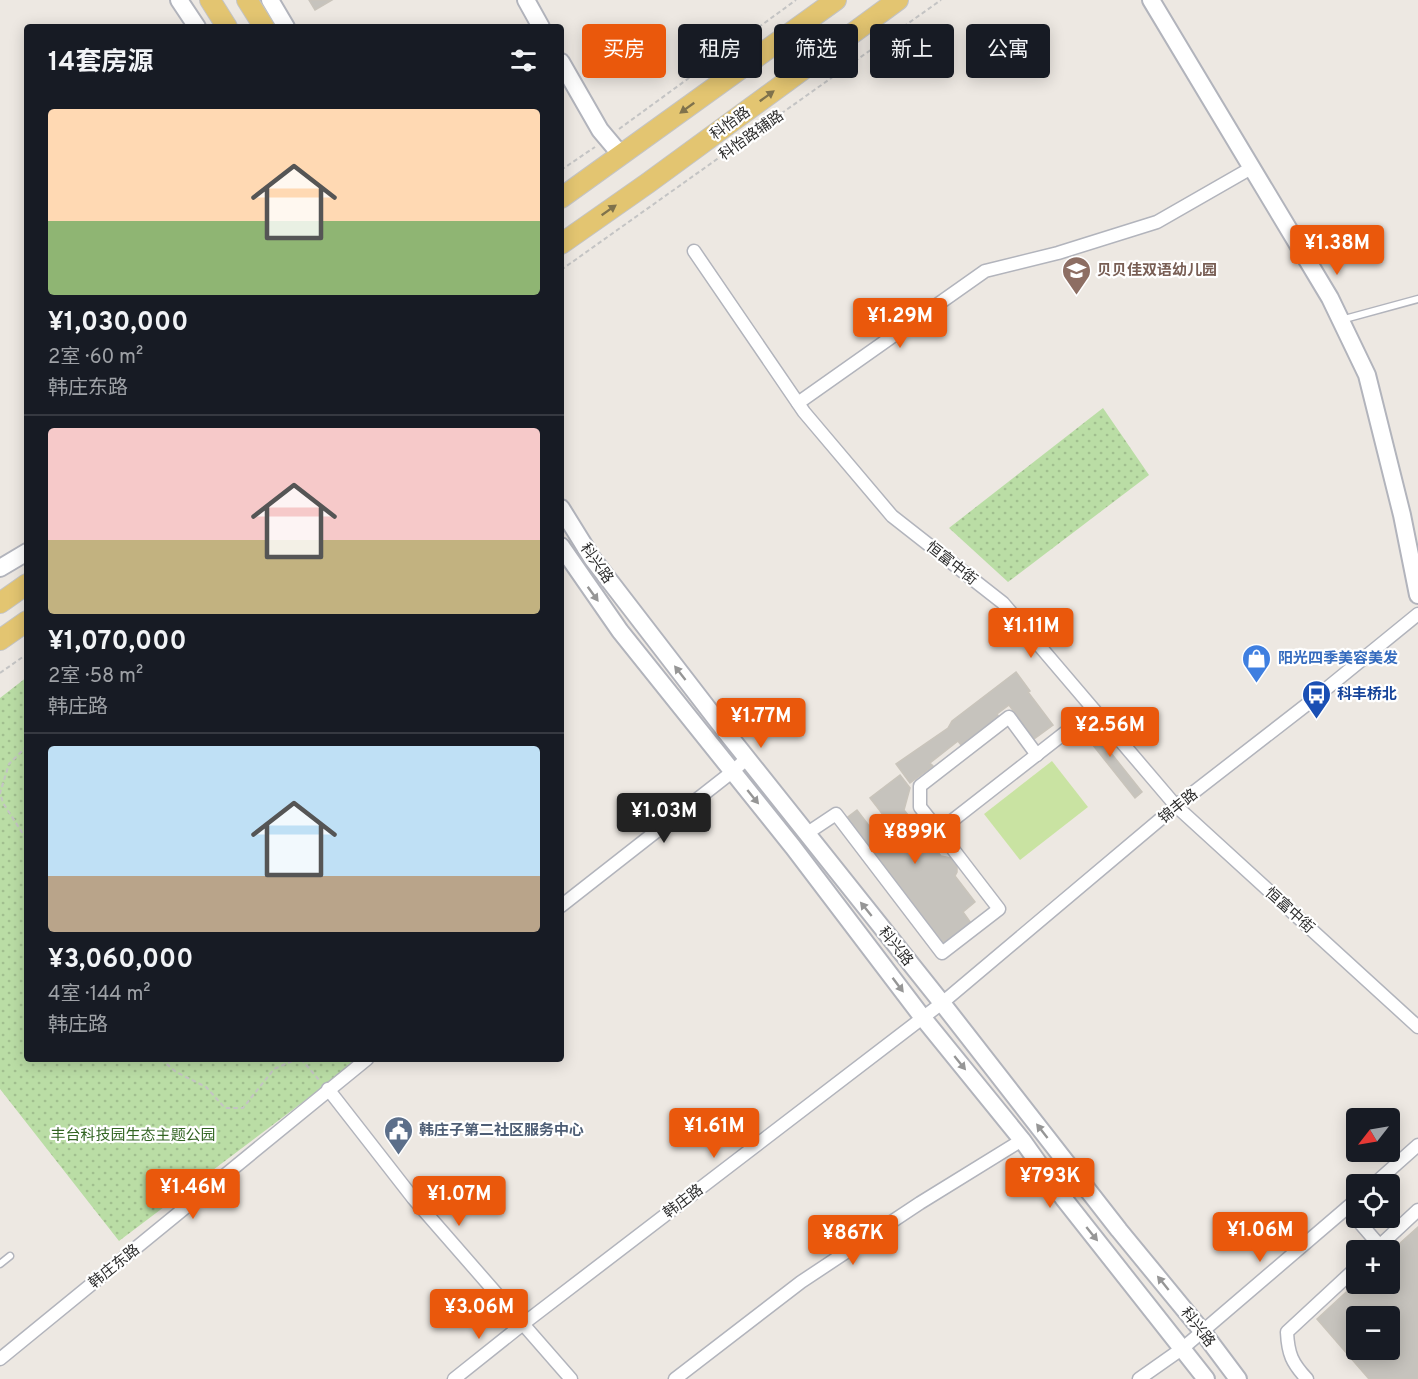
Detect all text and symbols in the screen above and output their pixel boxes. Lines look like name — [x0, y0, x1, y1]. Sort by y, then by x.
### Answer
chip: 买房 — [582, 24, 666, 78]
chip: 租房 — [678, 24, 762, 78]
chip: 筛选 — [774, 24, 858, 78]
chip: 新上 — [870, 24, 954, 78]
chip: 公寓 — [966, 24, 1050, 78]
icon: filters — [507, 44, 540, 77]
text: 14套房源 — [48, 47, 153, 80]
one-way arrow — [759, 90, 775, 102]
one-way arrow — [679, 102, 695, 114]
street label: 科怡路 — [707, 102, 755, 145]
street label: 科怡路辅路 — [715, 106, 788, 166]
icon: home — [240, 148, 348, 256]
one-way arrow — [601, 205, 617, 216]
pin: ¥1.38M — [1288, 225, 1386, 276]
text: ¥1.38M — [1304, 231, 1370, 257]
school or university icon: 贝贝佳双语幼儿园 — [1060, 254, 1092, 296]
place label: 贝贝佳双语幼儿园 — [1097, 261, 1217, 281]
pin: ¥1.29M — [851, 298, 949, 349]
text: ¥1.29M — [867, 304, 933, 330]
text: ¥1,030,000 — [48, 307, 188, 340]
text: 2室 · 60 m² — [48, 345, 143, 371]
text: 韩庄东路 — [48, 376, 128, 402]
icon: home — [240, 467, 348, 575]
street label: 恒富中街 — [922, 538, 981, 590]
street label: 科兴路 — [575, 540, 616, 588]
one-way arrow — [587, 587, 599, 602]
pin: ¥1.11M — [982, 608, 1080, 659]
text: ¥1.11M — [1002, 614, 1060, 640]
text: ¥1,070,000 — [48, 626, 187, 659]
shop icon: 阳光四季美容美发 — [1241, 642, 1273, 684]
place label: 阳光四季美容美发 — [1278, 650, 1398, 669]
text: 2室 · 58 m² — [48, 664, 143, 690]
one-way arrow — [674, 665, 687, 681]
bus stop icon: 科丰桥北 — [1300, 678, 1332, 720]
place label: 科丰桥北 — [1337, 686, 1397, 705]
text: 韩庄路 — [48, 695, 108, 721]
pin: ¥1.77M — [712, 698, 810, 749]
text: ¥1.77M — [731, 704, 791, 730]
pin: ¥2.56M — [1061, 707, 1159, 758]
text: ¥2.56M — [1075, 713, 1145, 739]
icon: home — [240, 785, 348, 893]
street label: 锦丰路 — [1155, 786, 1202, 829]
one-way arrow — [746, 790, 758, 805]
pin: ¥1.03M — [615, 793, 713, 844]
text: ¥1.03M — [631, 799, 697, 825]
pin: ¥899K — [873, 814, 957, 865]
text: ¥899K — [883, 820, 947, 846]
street label: 恒富中街 — [1260, 884, 1318, 938]
one-way arrow — [860, 901, 873, 916]
street label: 科兴路 — [873, 923, 916, 970]
text: ¥3,060,000 — [48, 944, 193, 977]
one-way arrow — [891, 977, 903, 992]
text: 4室 · 144 m² — [48, 982, 151, 1008]
text: 韩庄路 — [48, 1013, 108, 1039]
one-way arrow — [953, 1055, 966, 1071]
pin: ¥1.61M — [665, 1108, 763, 1159]
north arrow — [1346, 1108, 1400, 1162]
map controls — [1346, 1108, 1400, 1360]
public building icon: 韩庄子第二社区服务中心 — [382, 1114, 414, 1156]
text: ¥1.61M — [683, 1114, 745, 1140]
place label: 韩庄子第二社区服务中心 — [419, 1121, 584, 1141]
one-way arrow — [1036, 1123, 1048, 1138]
park label: 丰台科技园生态主题公园 — [50, 1127, 216, 1146]
pin: ¥793K — [1008, 1158, 1092, 1209]
text: ¥793K — [1019, 1164, 1081, 1190]
pin: ¥1.46M — [144, 1169, 242, 1220]
button: locate — [1346, 1174, 1400, 1228]
text: ¥1.46M — [160, 1175, 226, 1201]
pin: ¥1.07M — [410, 1176, 508, 1227]
street label: 韩庄路 — [660, 1180, 708, 1223]
text: ¥1.07M — [427, 1182, 491, 1208]
pin: ¥1.06M — [1211, 1212, 1309, 1263]
pin: ¥867K — [811, 1215, 895, 1266]
text: ¥1.06M — [1227, 1218, 1293, 1244]
text: ¥867K — [822, 1221, 884, 1247]
one-way arrow — [1086, 1226, 1099, 1242]
street label: 韩庄东路 — [85, 1240, 144, 1293]
button: + — [1346, 1240, 1400, 1294]
one-way arrow — [1157, 1276, 1170, 1291]
pin: ¥3.06M — [430, 1289, 528, 1340]
text: ¥3.06M — [444, 1295, 514, 1321]
street label: 科兴路 — [1175, 1304, 1218, 1352]
button: − — [1346, 1306, 1400, 1360]

